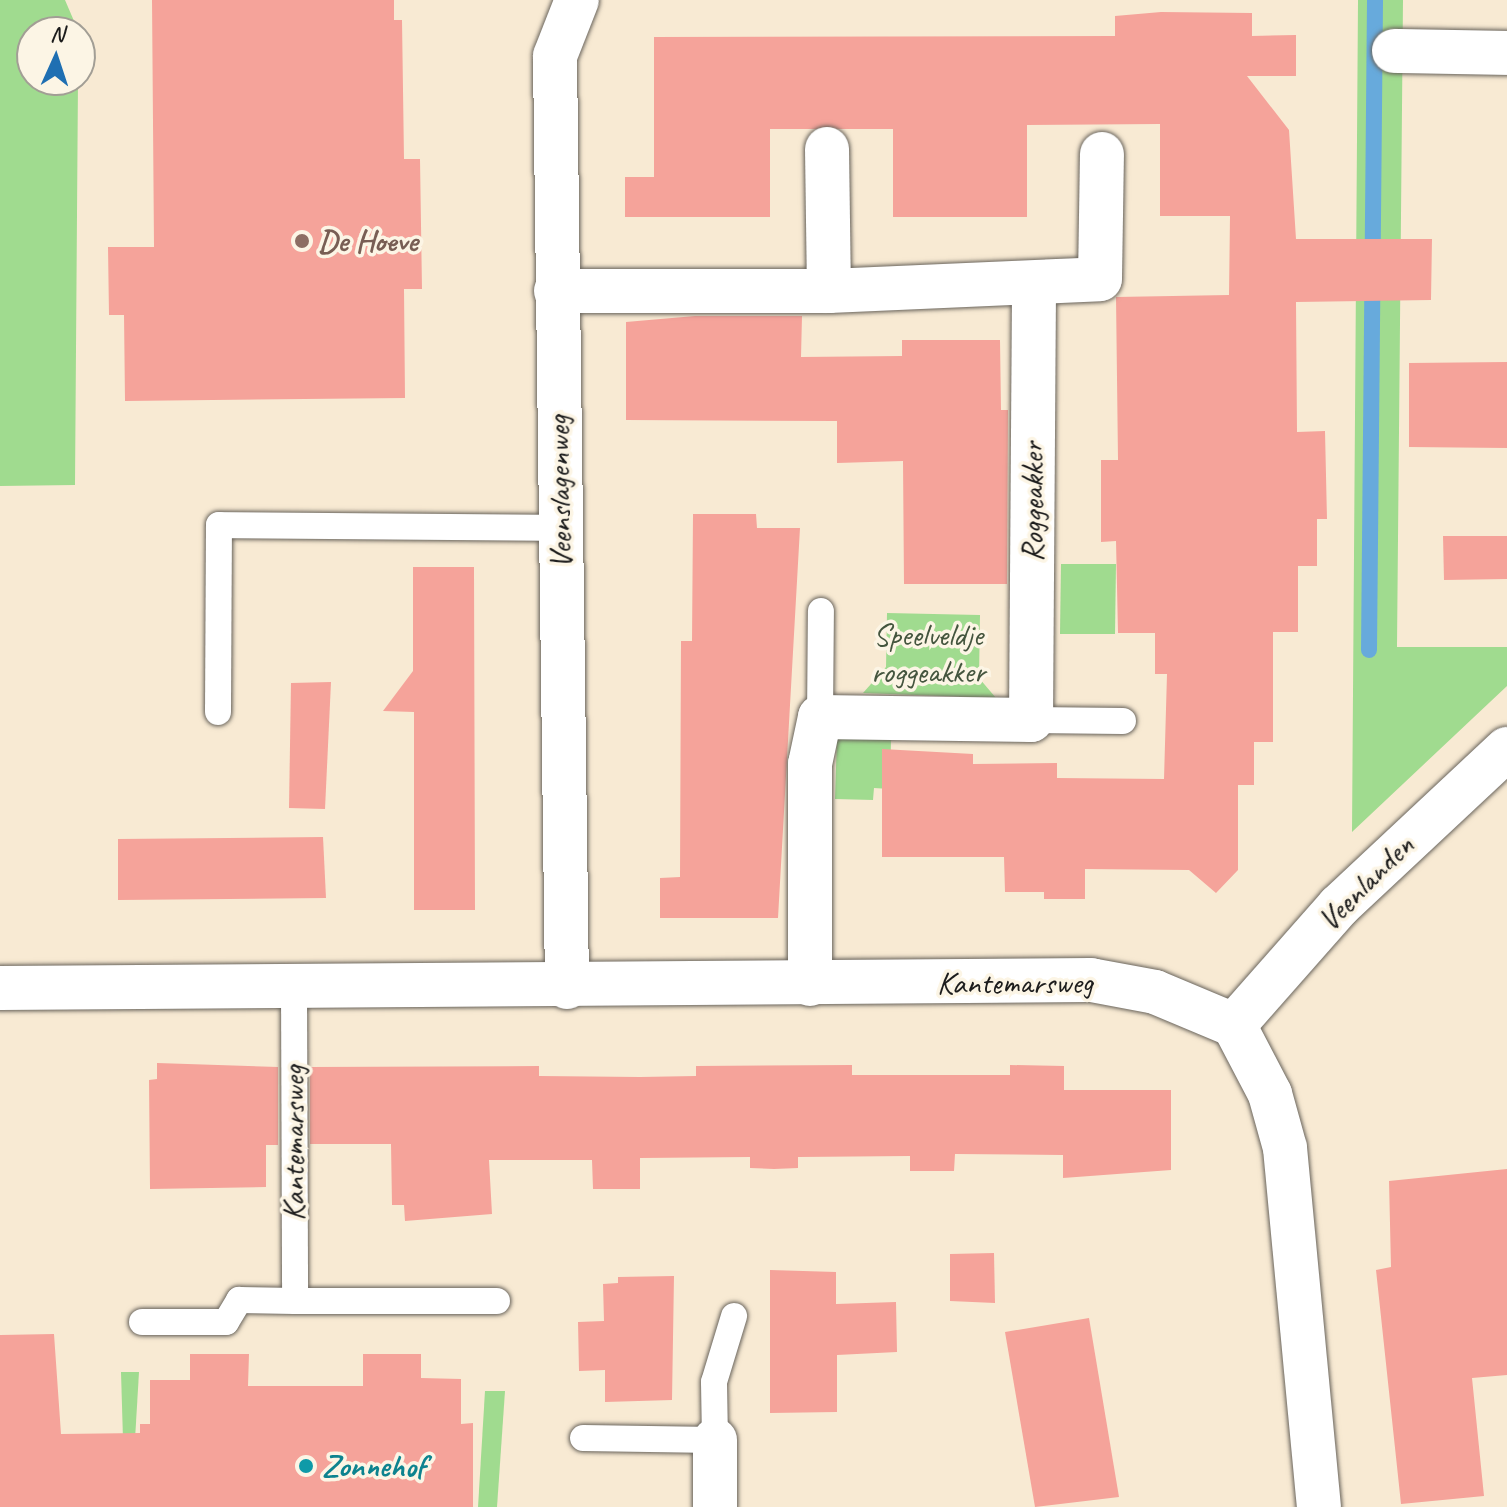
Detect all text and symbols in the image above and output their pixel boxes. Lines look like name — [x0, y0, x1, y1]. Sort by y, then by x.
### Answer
north arrow — [16, 16, 96, 96]
text: N — [50, 20, 65, 48]
place label: De Hoeve — [318, 222, 417, 260]
marker: De Hoeve — [293, 232, 311, 250]
street label: Veenslagenweg — [539, 415, 581, 569]
street label: Roggeakker — [1014, 442, 1052, 562]
park label: Speelveldje roggeakker — [871, 617, 985, 692]
street label: Veenlanden — [1310, 827, 1422, 939]
street label: Kantemarsweg — [937, 964, 1093, 1002]
street label: Kantemarsweg — [275, 1065, 313, 1221]
place label: Zonnehof — [322, 1447, 425, 1485]
marker: Zonnehof — [297, 1457, 315, 1475]

